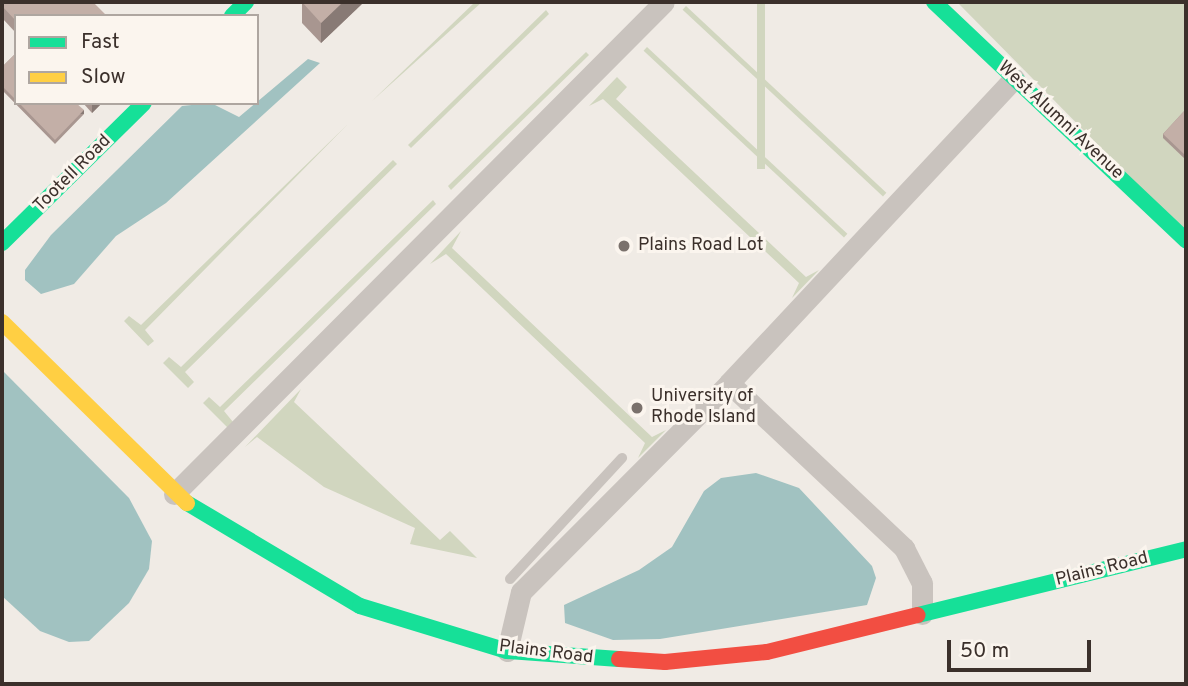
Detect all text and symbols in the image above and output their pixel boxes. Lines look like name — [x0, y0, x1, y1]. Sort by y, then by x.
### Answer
legend — [14, 14, 259, 105]
text: Fast — [81, 29, 120, 56]
street label: West Alumni Avenue — [992, 57, 1128, 185]
text: Slow — [81, 64, 126, 91]
street label: Tootell Road — [30, 131, 116, 217]
place label: Plains Road Lot — [638, 235, 764, 257]
marker: Plains Road Lot — [616, 238, 632, 254]
place label: University of Rhode Island — [651, 387, 756, 430]
marker: University of Rhode Island — [629, 400, 645, 416]
street label: Plains Road — [1054, 548, 1150, 592]
scale bar — [950, 626, 1094, 670]
street label: Plains Road — [498, 637, 594, 669]
text: 50 m — [960, 638, 1009, 665]

